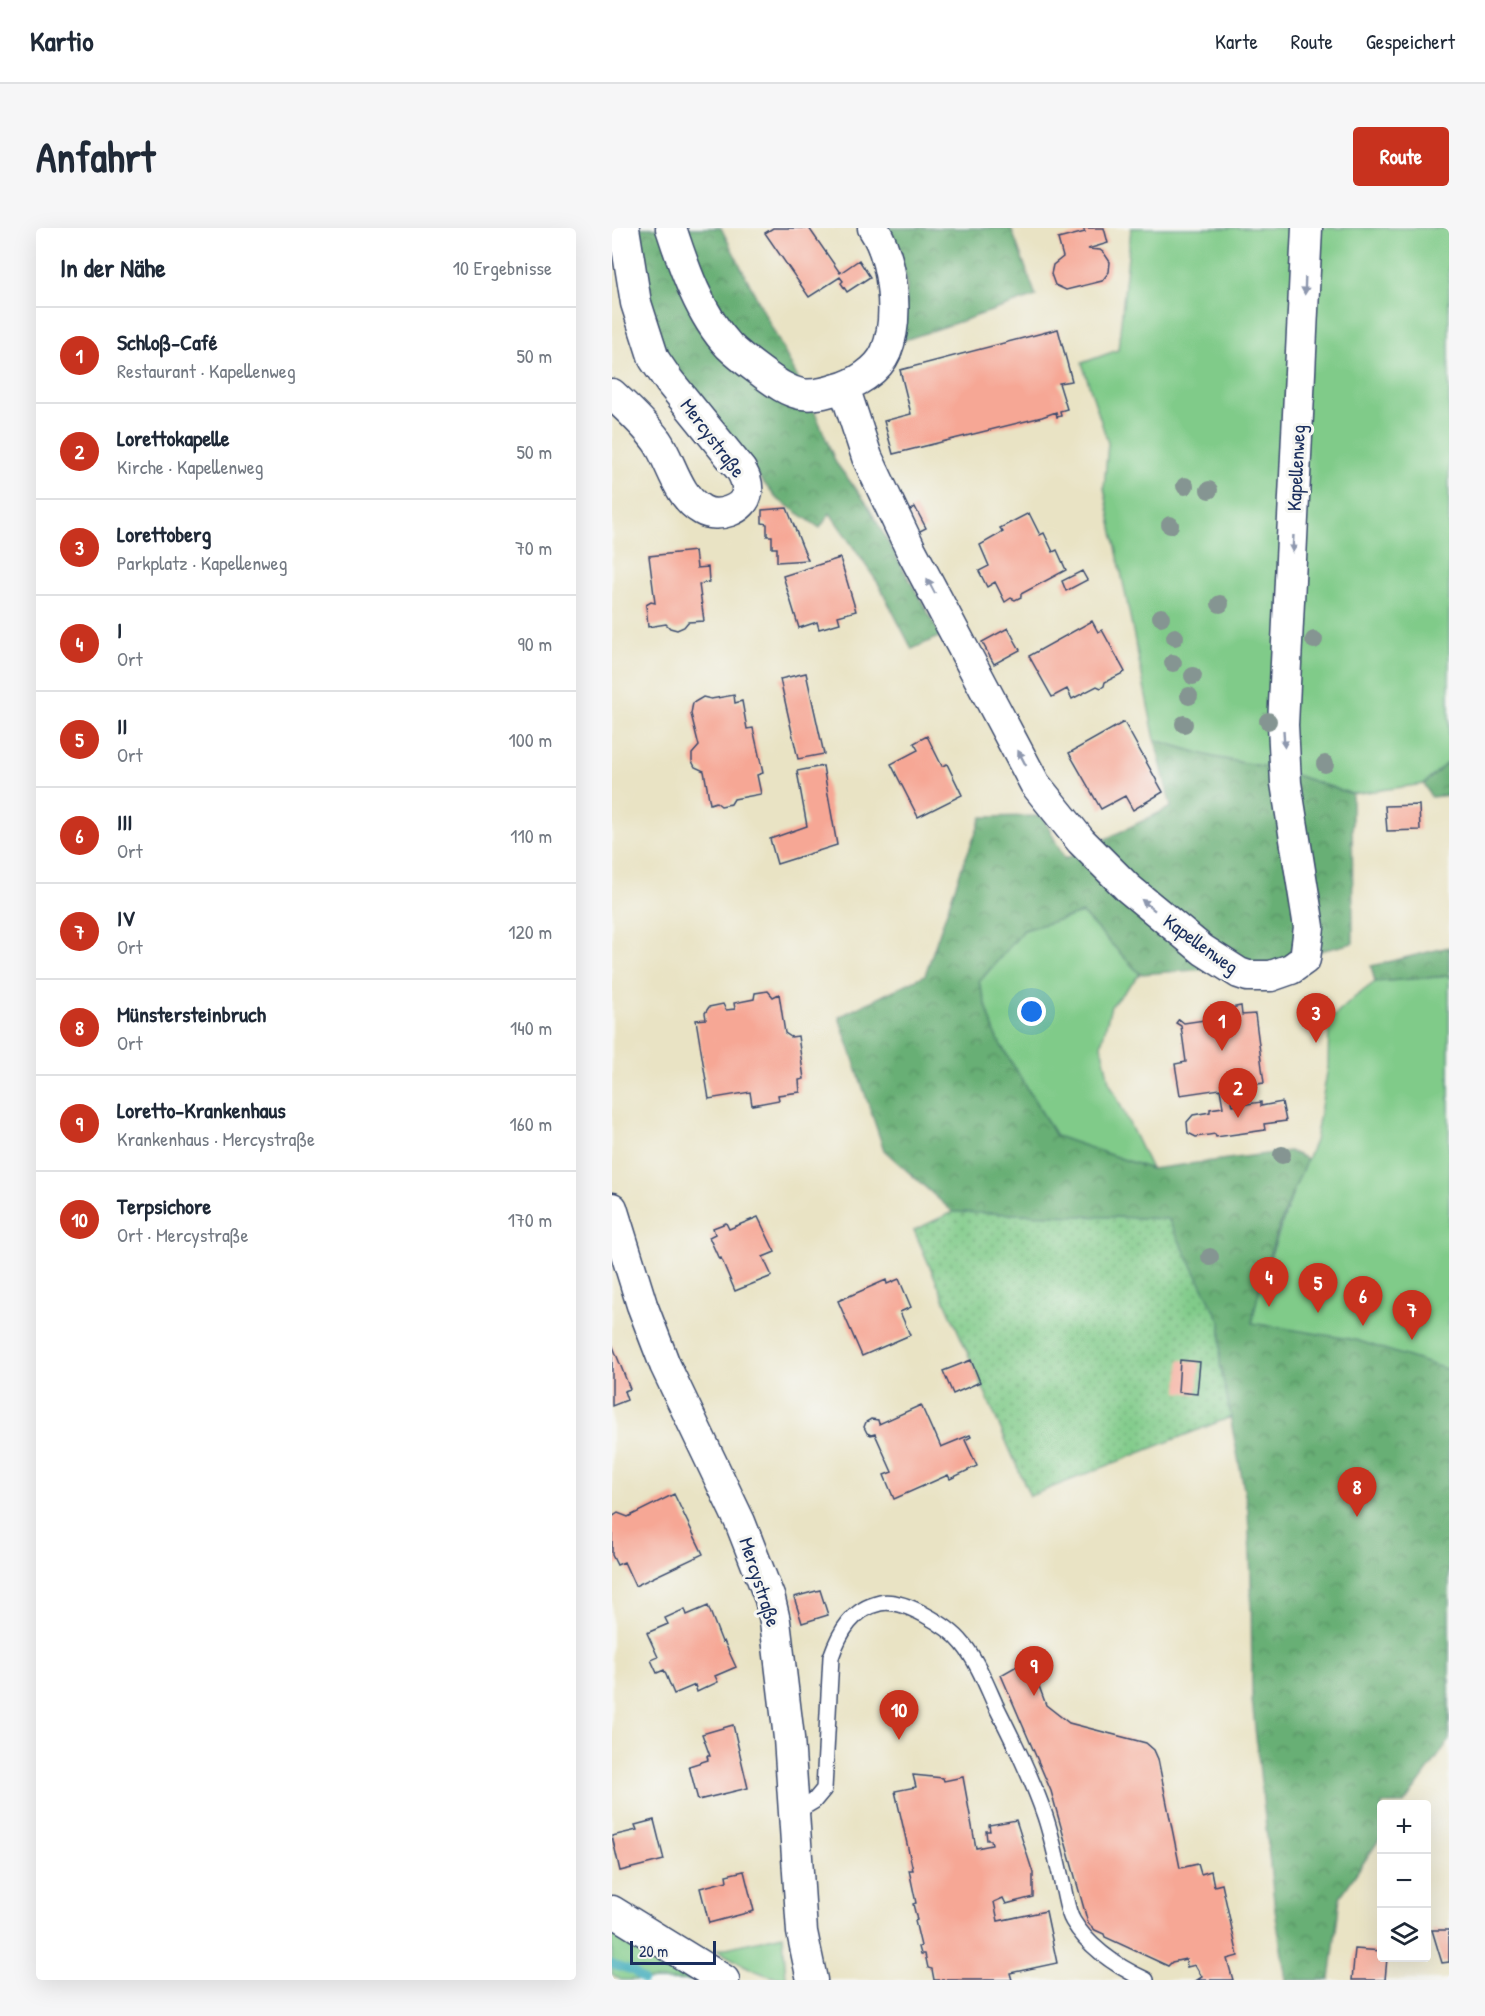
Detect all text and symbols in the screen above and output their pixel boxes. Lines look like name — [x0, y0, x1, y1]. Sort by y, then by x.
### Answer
text: Kartio — [30, 22, 94, 60]
text: Karte — [1215, 27, 1258, 56]
text: Route — [1291, 27, 1333, 56]
text: Gespeichert — [1366, 27, 1455, 56]
button: Route — [1353, 127, 1449, 186]
text: Anfahrt — [36, 128, 155, 185]
text: In der Nähe — [60, 250, 166, 285]
text: 10 Ergebnisse — [453, 254, 552, 281]
one-way arrow — [1300, 277, 1309, 296]
text: Schloß-Café — [117, 327, 217, 357]
text: 1 — [76, 342, 83, 369]
text: 50 m — [516, 342, 552, 369]
text: Restaurant · Kapellenweg — [117, 357, 296, 384]
street label: Mercystraße — [675, 393, 752, 483]
text: Lorettokapelle — [117, 423, 229, 453]
street label: Kapellenweg — [1280, 424, 1311, 512]
text: 2 — [75, 438, 84, 465]
text: 50 m — [516, 438, 552, 465]
text: Kirche · Kapellenweg — [117, 453, 264, 480]
text: Lorettoberg — [117, 519, 211, 549]
text: 3 — [75, 534, 84, 561]
text: 70 m — [515, 534, 552, 561]
one-way arrow — [1288, 535, 1297, 554]
text: Parkplatz · Kapellenweg — [117, 549, 287, 576]
one-way arrow — [926, 577, 936, 594]
text: I — [117, 615, 122, 645]
text: 4 — [76, 630, 83, 657]
text: 90 m — [518, 630, 552, 657]
text: Ort — [117, 645, 143, 672]
text: II — [117, 711, 127, 741]
text: 5 — [75, 726, 84, 753]
text: 100 m — [509, 726, 552, 753]
one-way arrow — [1279, 729, 1288, 748]
text: Ort — [117, 741, 143, 768]
one-way arrow — [1017, 750, 1027, 767]
text: III — [117, 807, 133, 837]
text: 6 — [76, 822, 83, 849]
text: 110 m — [510, 822, 552, 849]
text: Ort — [117, 837, 143, 864]
one-way arrow — [1141, 899, 1156, 912]
text: IV — [117, 903, 135, 933]
street label: Kapellenweg — [1158, 907, 1244, 980]
text: 7 — [75, 918, 84, 945]
text: 120 m — [508, 918, 552, 945]
text: Ort — [117, 933, 143, 960]
pin: 3 — [1296, 994, 1336, 1043]
your location — [1017, 997, 1046, 1026]
text: Münstersteinbruch — [117, 999, 266, 1029]
pin: 1 — [1202, 1002, 1242, 1051]
text: 8 — [75, 1014, 84, 1041]
text: 140 m — [510, 1014, 552, 1041]
text: Ort — [117, 1029, 143, 1056]
pin: 2 — [1218, 1068, 1258, 1118]
text: Loretto-Krankenhaus — [117, 1095, 286, 1125]
text: 9 — [76, 1110, 83, 1137]
text: 160 m — [510, 1110, 552, 1137]
text: Krankenhaus · Mercystraße — [117, 1125, 315, 1152]
text: Terpsichore — [117, 1191, 211, 1221]
text: 10 — [71, 1206, 88, 1233]
text: 170 m — [508, 1206, 552, 1233]
text: Ort · Mercystraße — [117, 1221, 248, 1248]
pin: 4 — [1250, 1258, 1288, 1307]
pin: 5 — [1298, 1264, 1338, 1313]
pin: 6 — [1344, 1276, 1383, 1326]
pin: 7 — [1392, 1290, 1432, 1340]
pin: 8 — [1338, 1468, 1376, 1517]
street label: Mercystraße — [733, 1534, 788, 1630]
pin: 9 — [1014, 1646, 1054, 1696]
pin: 10 — [880, 1690, 918, 1740]
map controls — [1377, 1800, 1431, 1962]
button: + — [1377, 1800, 1431, 1854]
button: − — [1377, 1854, 1431, 1908]
button: layers — [1377, 1908, 1431, 1962]
scale bar — [630, 1938, 716, 1966]
text: 20 m — [639, 1940, 668, 1962]

